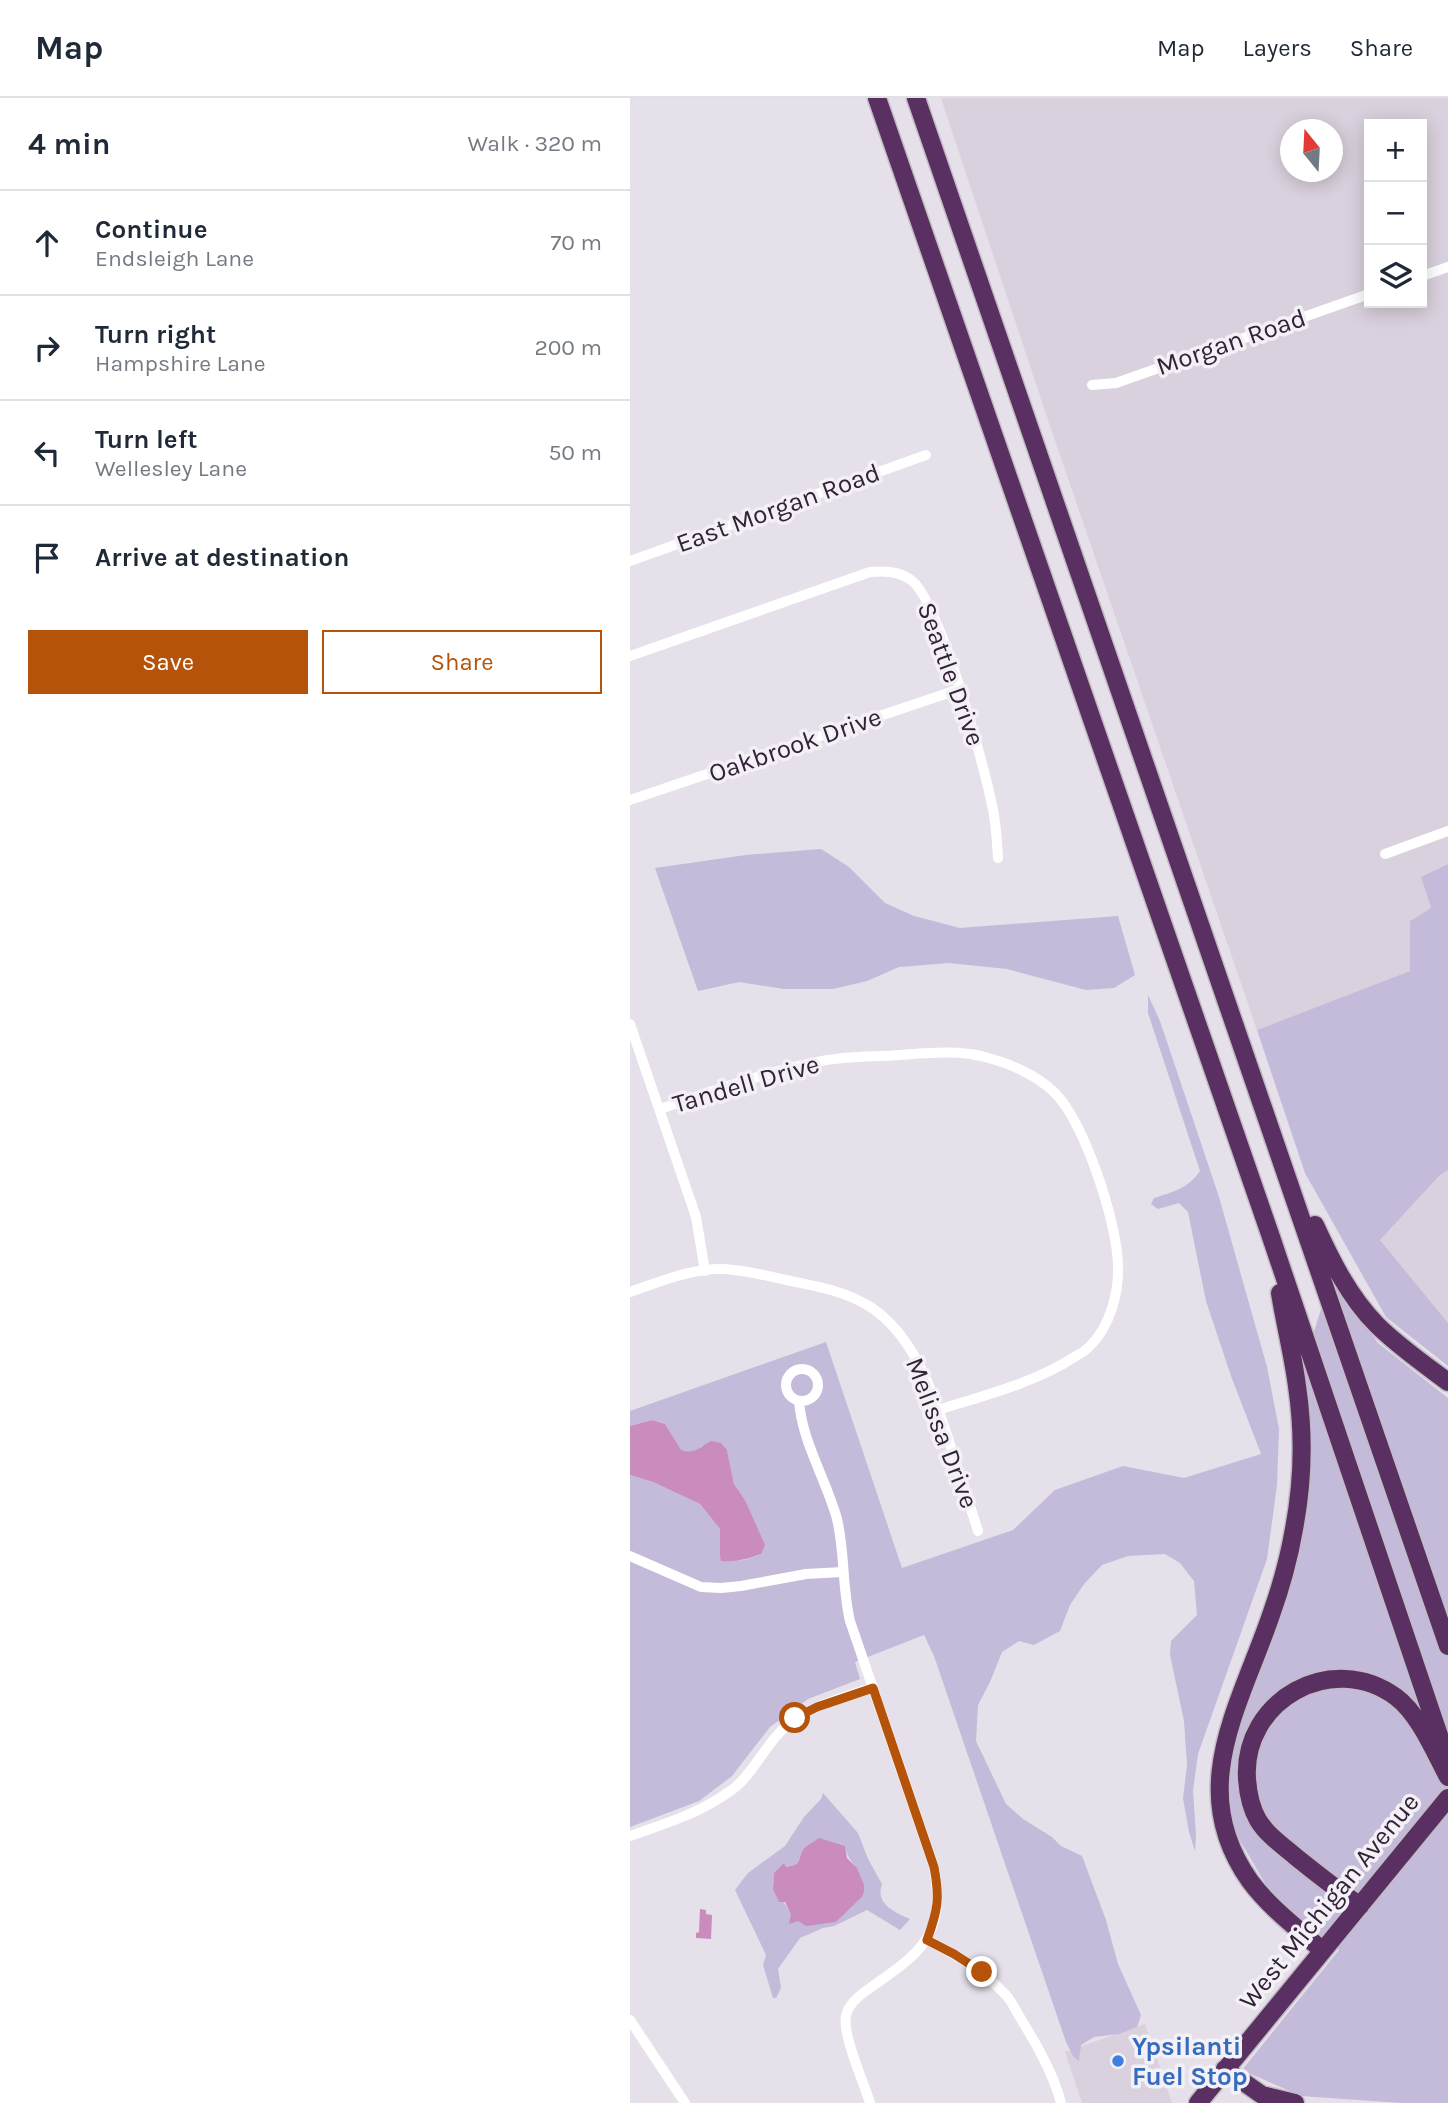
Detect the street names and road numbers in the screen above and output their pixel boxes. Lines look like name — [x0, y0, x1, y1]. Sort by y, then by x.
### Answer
street label: Morgan Road — [1152, 302, 1310, 382]
street label: East Morgan Road — [672, 457, 884, 559]
street label: Seattle Drive — [911, 598, 991, 750]
street label: Oakbrook Drive — [705, 701, 885, 789]
street label: Tandell Drive — [669, 1048, 823, 1120]
street label: Melissa Drive — [899, 1353, 985, 1513]
street label: West Michigan Avenue — [1232, 1787, 1426, 2015]

